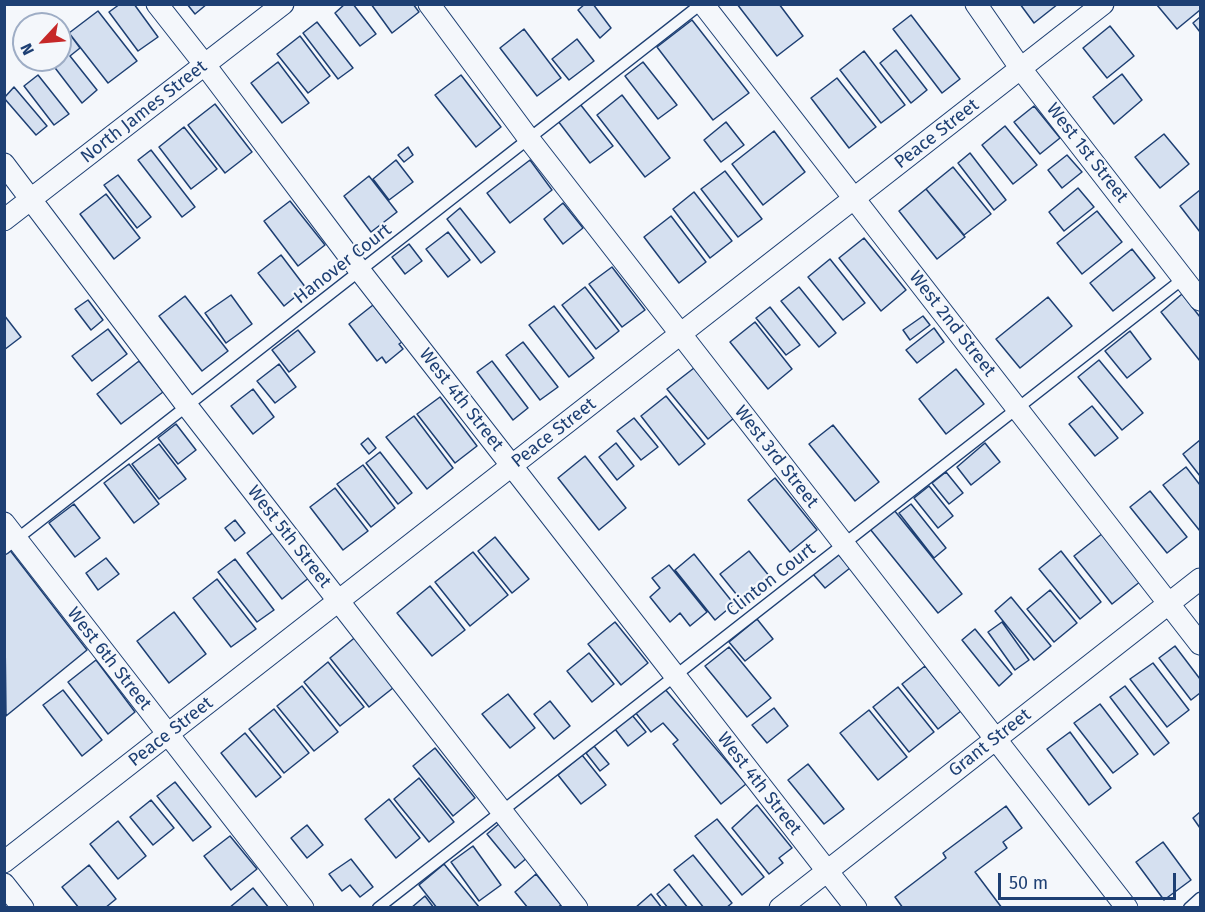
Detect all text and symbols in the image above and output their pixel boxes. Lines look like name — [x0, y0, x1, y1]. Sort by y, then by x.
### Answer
north arrow — [12, 12, 72, 72]
text: N — [16, 40, 38, 58]
street label: North James Street — [77, 56, 211, 168]
street label: Peace Street — [891, 94, 983, 174]
street label: West 1st Street — [1041, 99, 1133, 207]
street label: Hanover Court — [290, 219, 396, 309]
street label: West 2nd Street — [904, 267, 1000, 381]
street label: West 4th Street — [414, 344, 508, 456]
street label: Peace Street — [508, 393, 600, 473]
street label: West 3rd Street — [729, 402, 823, 512]
street label: West 5th Street — [242, 482, 336, 592]
street label: Clinton Court — [722, 539, 820, 621]
street label: West 6th Street — [62, 603, 156, 715]
street label: Peace Street — [125, 692, 217, 772]
street label: Grant Street — [945, 704, 1035, 782]
street label: West 4th Street — [712, 728, 806, 840]
scale bar — [1001, 861, 1180, 899]
text: 50 m — [1009, 872, 1048, 894]

